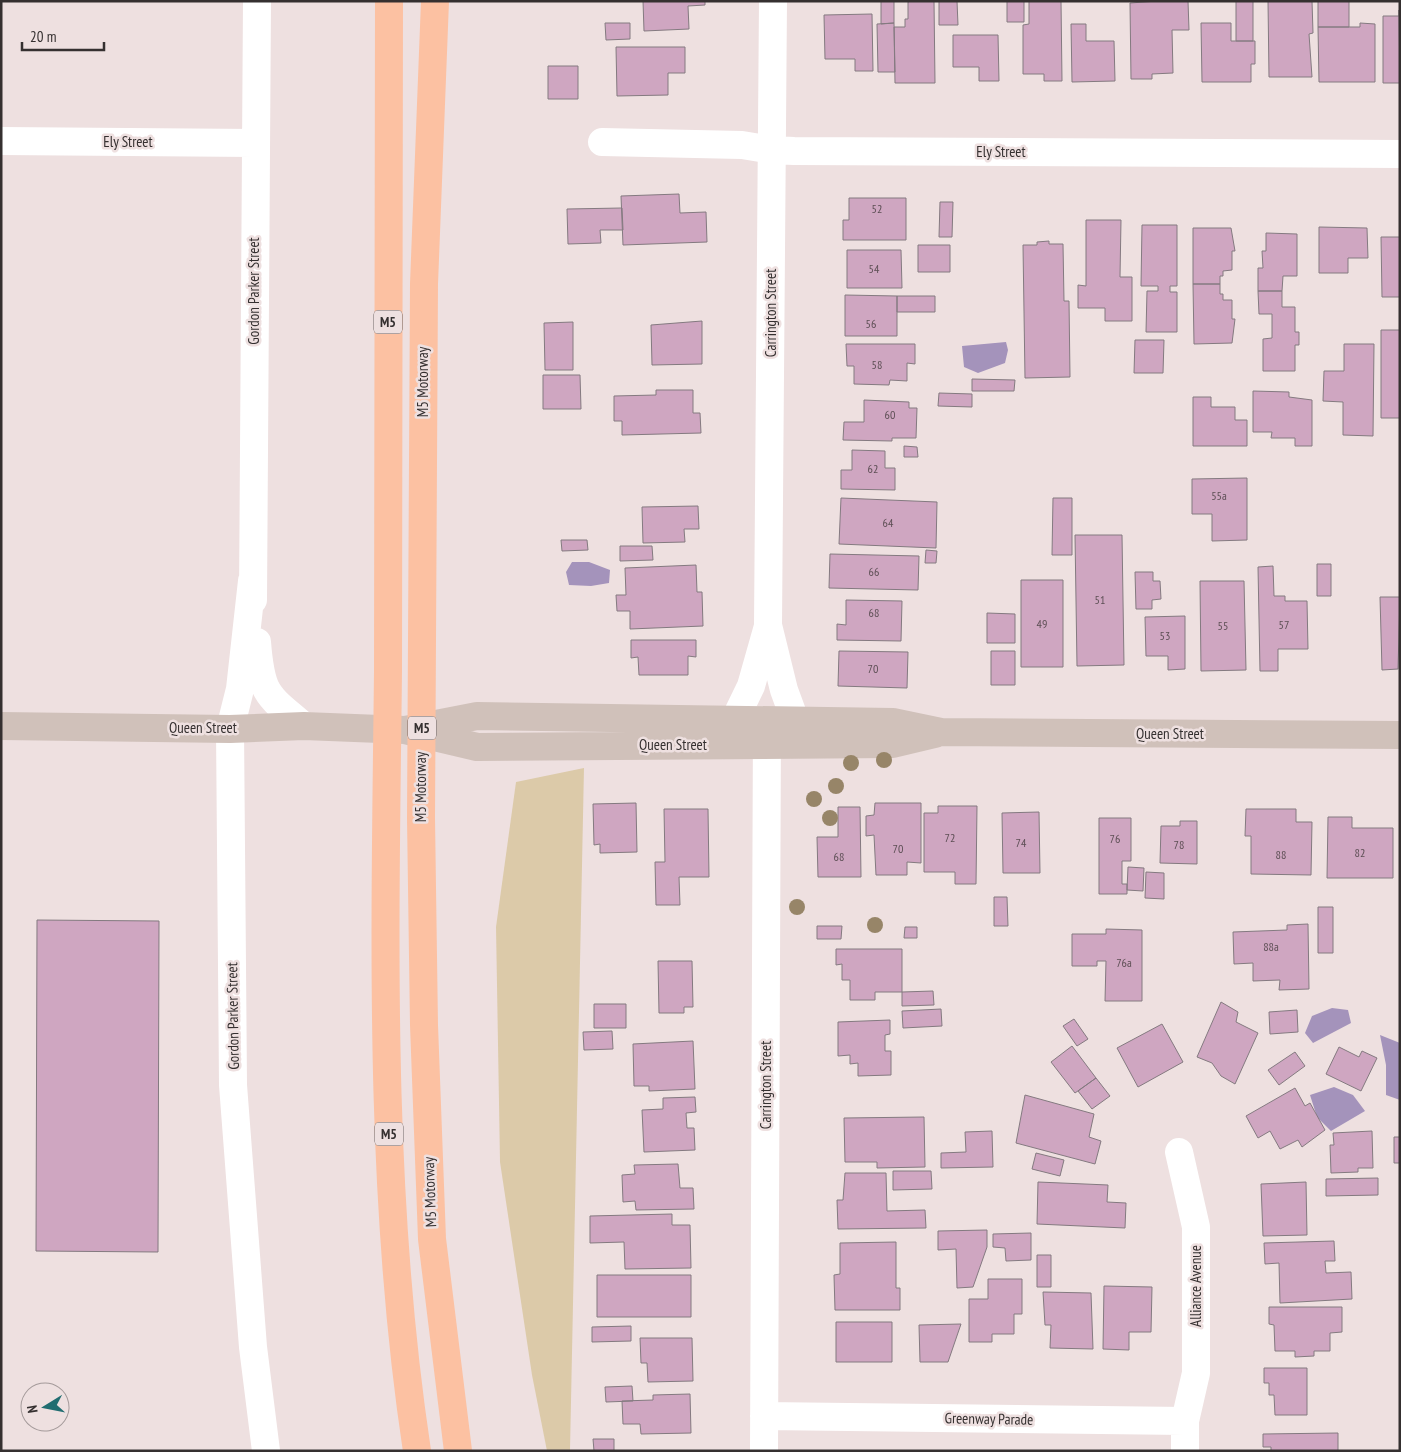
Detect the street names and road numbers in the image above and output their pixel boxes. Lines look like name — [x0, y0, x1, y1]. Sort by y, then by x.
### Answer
street label: Ely Street — [103, 132, 153, 151]
street label: Ely Street — [976, 142, 1026, 161]
street label: Gordon Parker Street — [244, 237, 263, 345]
street label: Carrington Street — [761, 269, 780, 357]
road number: M5 — [374, 311, 402, 334]
street label: M5 Motorway — [413, 346, 432, 417]
road number: M5 — [408, 716, 436, 740]
street label: Queen Street — [169, 718, 237, 737]
street label: Queen Street — [1136, 724, 1204, 743]
street label: Queen Street — [639, 735, 707, 754]
street label: M5 Motorway — [411, 751, 430, 822]
street label: Gordon Parker Street — [222, 962, 243, 1070]
street label: Carrington Street — [756, 1041, 775, 1129]
road number: M5 — [375, 1122, 403, 1146]
street label: M5 Motorway — [419, 1156, 440, 1228]
street label: Alliance Avenue — [1186, 1245, 1205, 1327]
street label: Greenway Parade — [944, 1408, 1034, 1429]

